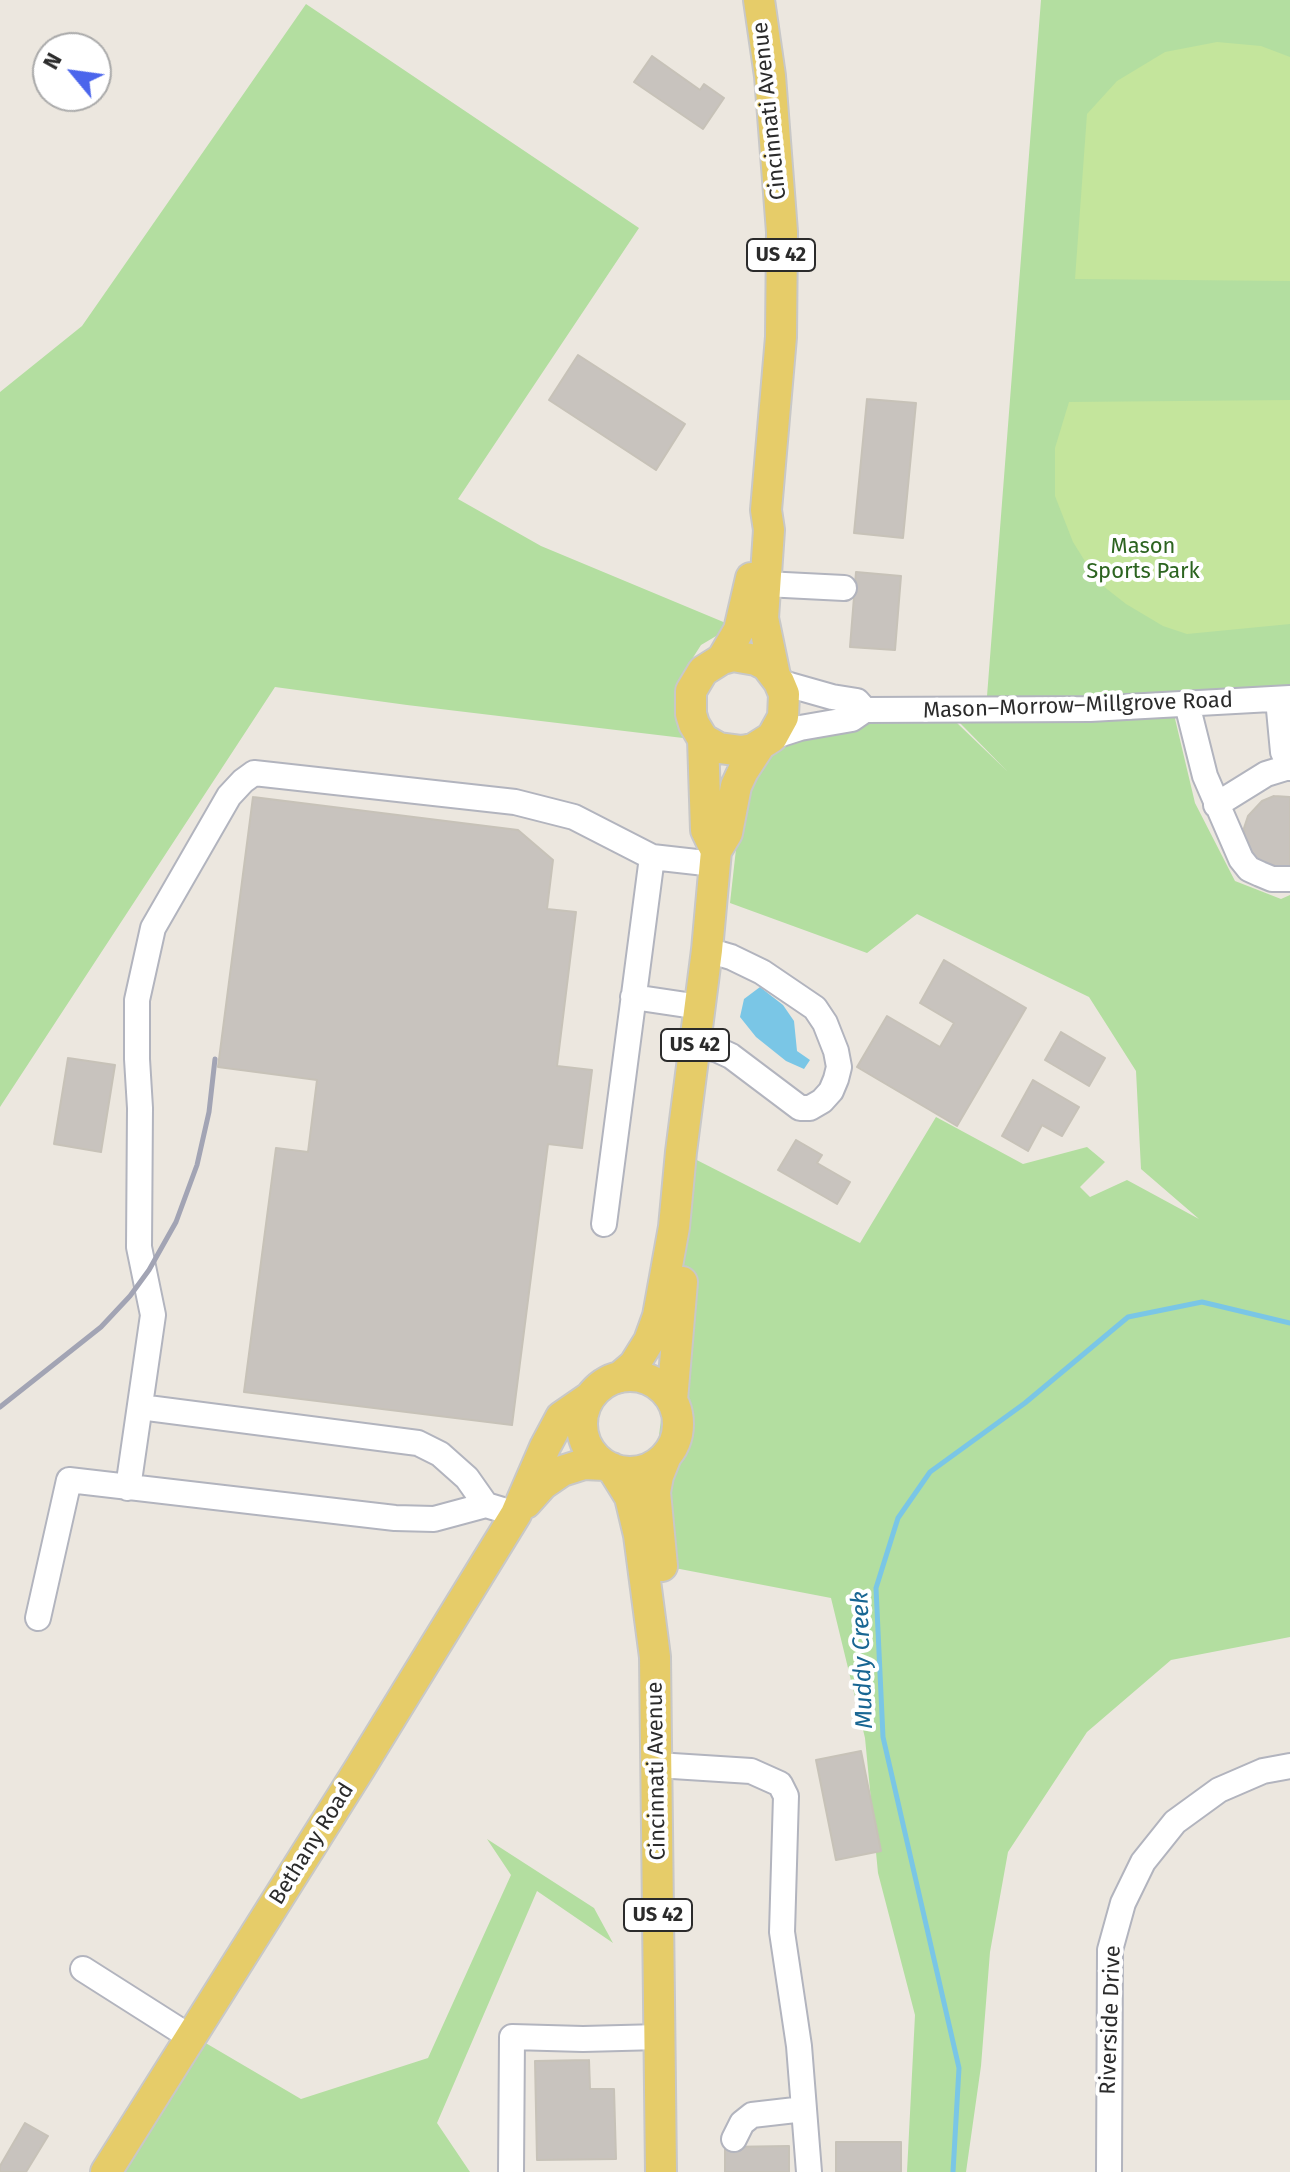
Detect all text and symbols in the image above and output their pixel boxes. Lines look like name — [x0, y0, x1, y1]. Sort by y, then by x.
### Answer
street label: Cincinnati Avenue — [748, 21, 792, 201]
north arrow — [32, 32, 112, 112]
text: N — [37, 48, 68, 74]
road number: US 42 — [747, 239, 815, 271]
park label: Mason Sports Park — [1086, 534, 1200, 586]
street label: Mason–Morrow–Millgrove Road — [923, 687, 1233, 725]
road number: US 42 — [661, 1029, 729, 1061]
water label: Muddy Creek — [846, 1591, 880, 1729]
street label: Cincinnati Avenue — [642, 1681, 672, 1861]
street label: Bethany Road — [264, 1778, 360, 1910]
road number: US 42 — [624, 1899, 692, 1931]
street label: Riverside Drive — [1095, 1945, 1127, 2095]

